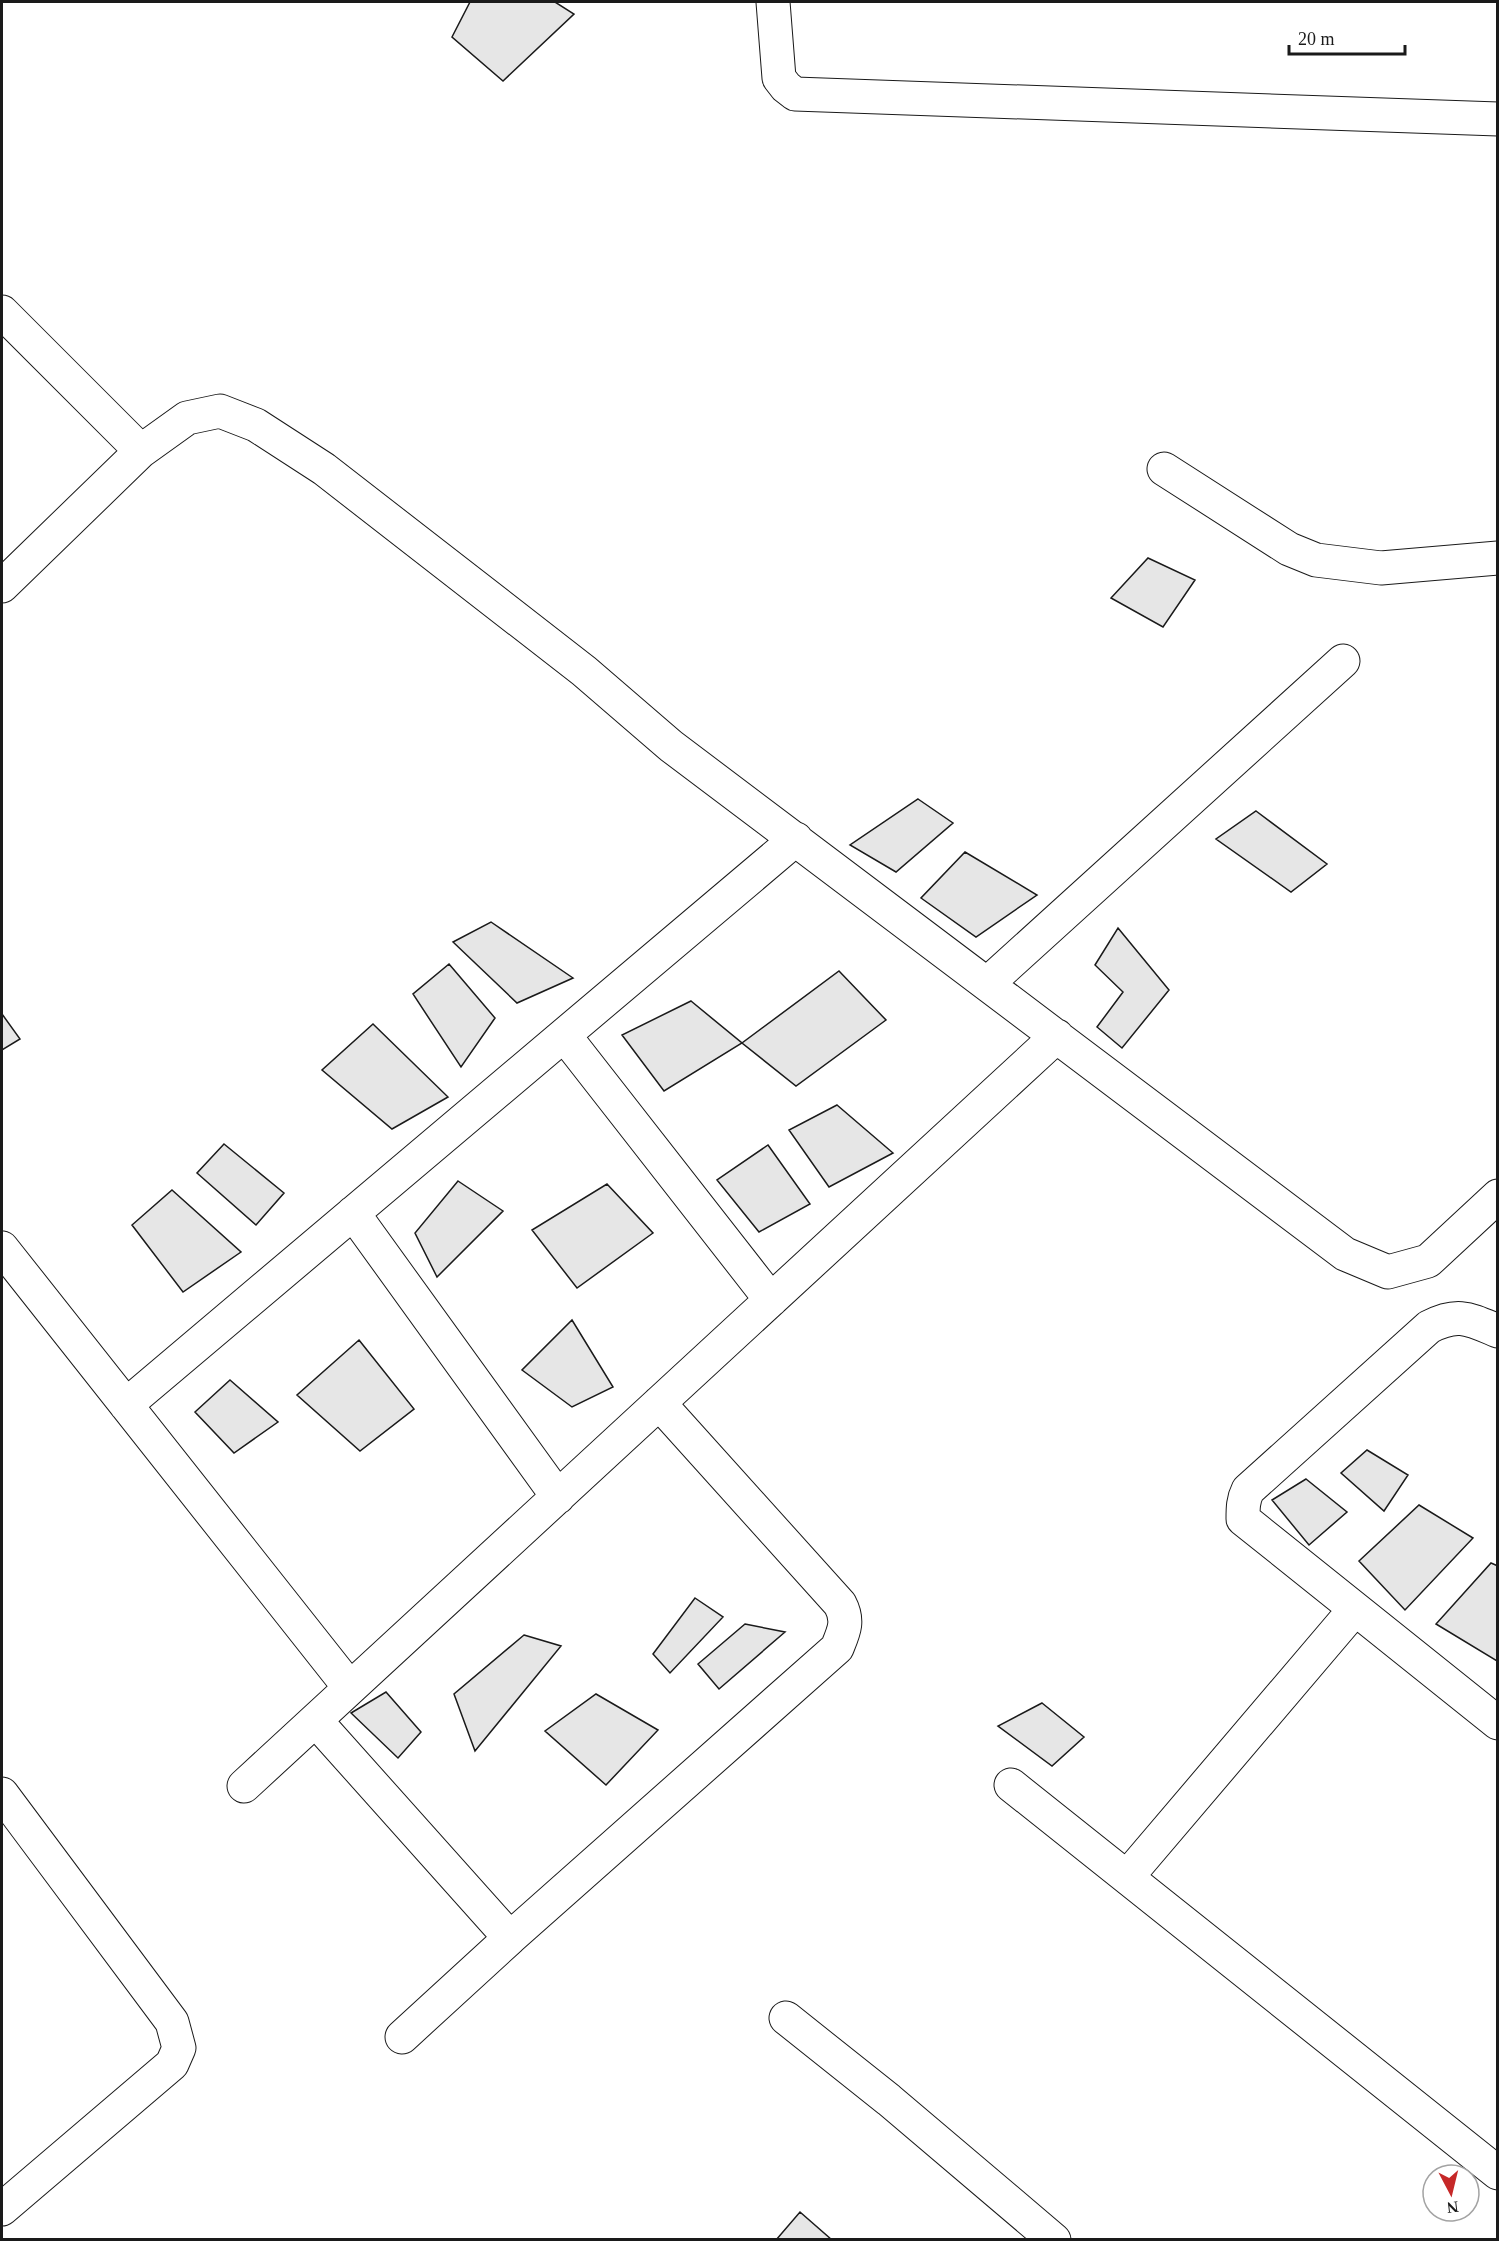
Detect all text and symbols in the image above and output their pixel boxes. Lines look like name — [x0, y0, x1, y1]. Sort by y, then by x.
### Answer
scale bar — [1289, 18, 1404, 56]
text: 20 m — [1298, 29, 1335, 49]
north arrow — [1421, 2163, 1481, 2223]
text: N — [1446, 2198, 1460, 2217]

